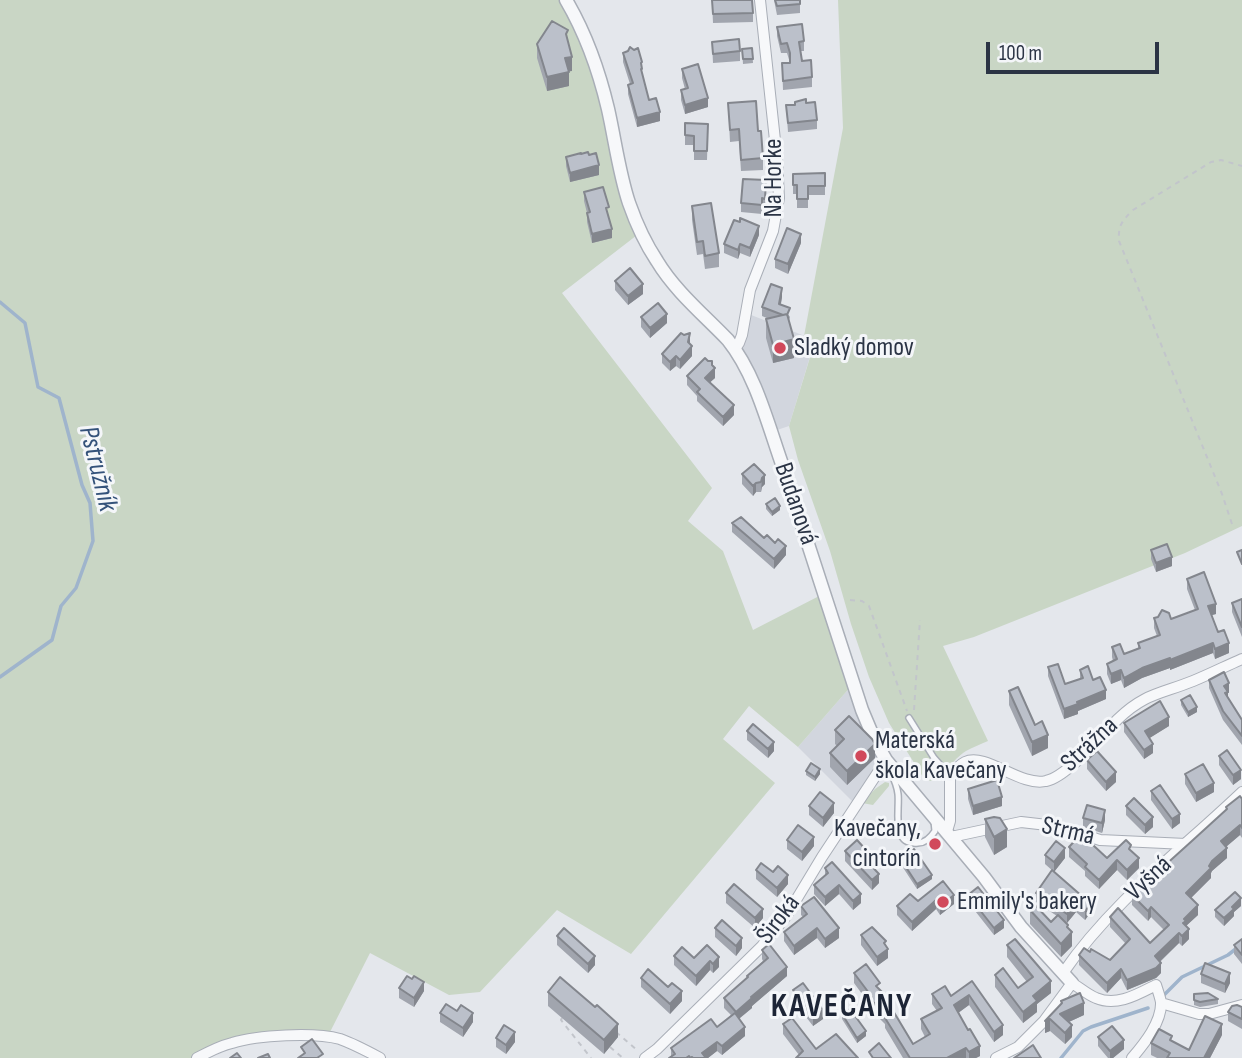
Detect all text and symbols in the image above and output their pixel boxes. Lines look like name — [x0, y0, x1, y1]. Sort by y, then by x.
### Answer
scale bar — [990, 28, 1163, 72]
text: 100 m — [999, 41, 1042, 66]
street label: Na Horke — [758, 139, 790, 217]
place label: Sladký domov — [794, 332, 914, 364]
marker: Sladký domov — [772, 340, 788, 356]
water label: Pstružník — [70, 423, 124, 515]
street label: Budanová — [766, 459, 824, 549]
street label: Strážna — [1055, 711, 1125, 779]
place label: Materská škola Kavečany — [875, 725, 1007, 786]
marker: Materská škola Kavečany — [853, 748, 869, 764]
street label: Strmá — [1039, 811, 1097, 853]
place label: Kavečany, cintorín — [834, 813, 921, 874]
marker: Kavečany, cintorín — [927, 836, 943, 852]
street label: Vyšná — [1119, 850, 1179, 908]
place label: Emmily's bakery — [957, 886, 1097, 918]
street label: Široká — [750, 889, 808, 951]
marker: Emmily's bakery — [935, 894, 951, 910]
district label: KAVEČANY — [772, 988, 912, 1028]

